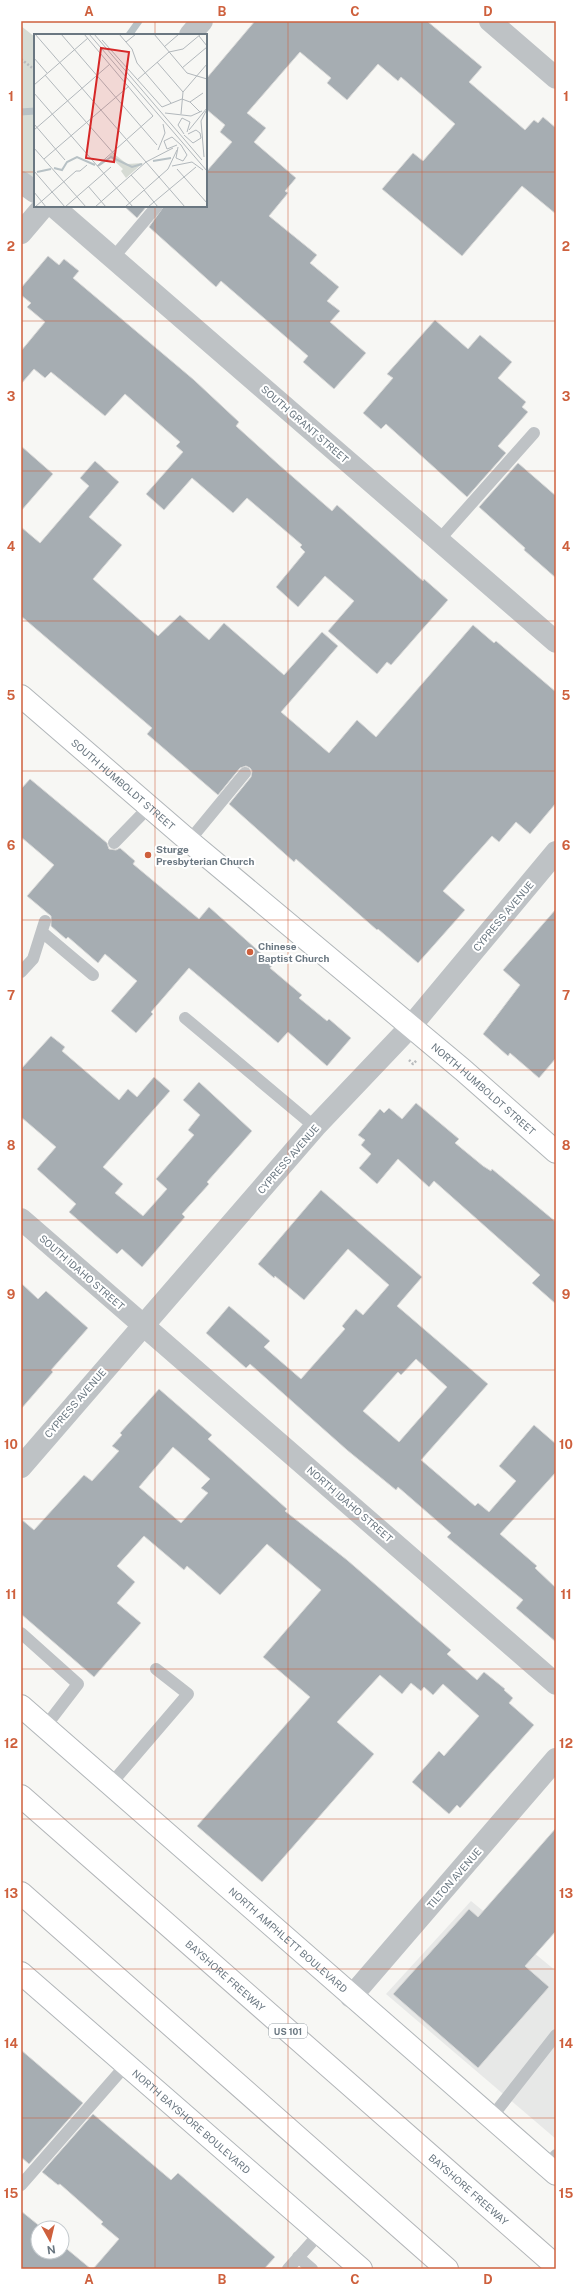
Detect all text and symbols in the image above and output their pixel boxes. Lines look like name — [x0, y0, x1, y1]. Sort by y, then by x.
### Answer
text: A — [84, 4, 94, 19]
text: B — [218, 4, 227, 19]
text: C — [350, 4, 360, 19]
text: D — [483, 4, 493, 19]
inset map — [34, 34, 207, 207]
text: 1 — [8, 89, 14, 104]
text: 1 — [563, 89, 569, 104]
text: 2 — [7, 239, 15, 254]
text: 2 — [562, 239, 570, 254]
street label: SOUTH GRANT STREET — [259, 383, 351, 465]
text: 3 — [7, 389, 16, 404]
text: 3 — [562, 389, 571, 404]
text: 4 — [7, 539, 16, 554]
text: 4 — [562, 539, 571, 554]
text: 5 — [7, 688, 16, 703]
text: 5 — [562, 688, 571, 703]
street label: SOUTH HUMBOLDT STREET — [69, 736, 178, 832]
text: 6 — [7, 838, 16, 853]
text: 6 — [562, 838, 571, 853]
place label: Sturge Presbyterian Church — [156, 843, 254, 867]
marker: Sturge Presbyterian Church — [143, 850, 153, 860]
street label: CYPRESS AVENUE — [470, 879, 536, 953]
place label: Chinese Baptist Church — [258, 940, 330, 964]
marker: Chinese Baptist Church — [245, 947, 255, 957]
text: 7 — [7, 988, 15, 1003]
text: 7 — [562, 988, 570, 1003]
street label: NORTH HUMBOLDT STREET — [429, 1040, 538, 1137]
street label: CYPRESS AVENUE — [255, 1122, 321, 1196]
text: 8 — [7, 1138, 16, 1153]
text: 8 — [562, 1138, 571, 1153]
street label: SOUTH IDAHO STREET — [37, 1232, 127, 1312]
text: 9 — [7, 1287, 15, 1302]
text: 9 — [562, 1287, 570, 1302]
street label: CYPRESS AVENUE — [42, 1366, 108, 1440]
text: 10 — [4, 1437, 18, 1452]
text: 10 — [559, 1437, 573, 1452]
street label: NORTH IDAHO STREET — [305, 1464, 395, 1544]
text: 11 — [5, 1587, 17, 1602]
text: 11 — [560, 1587, 572, 1602]
text: 12 — [4, 1736, 18, 1751]
text: 12 — [559, 1736, 573, 1751]
street label: TILTON AVENUE — [424, 1845, 484, 1911]
street label: NORTH AMPHLETT BOULEVARD — [226, 1885, 350, 1995]
text: 13 — [4, 1886, 18, 1901]
text: 13 — [559, 1886, 573, 1901]
street label: BAYSHORE FREEWAY — [183, 1937, 268, 2014]
road number: US 101 — [269, 2024, 307, 2038]
text: 14 — [4, 2036, 19, 2051]
text: 14 — [559, 2036, 574, 2051]
street label: NORTH BAYSHORE BOULEVARD — [130, 2067, 253, 2176]
street label: BAYSHORE FREEWAY — [427, 2151, 511, 2227]
text: 15 — [4, 2186, 18, 2201]
text: 15 — [559, 2186, 573, 2201]
north arrow — [30, 2220, 70, 2260]
text: N — [46, 2243, 56, 2256]
text: A — [84, 2272, 94, 2287]
text: B — [218, 2272, 227, 2287]
text: C — [350, 2272, 360, 2287]
text: D — [483, 2272, 493, 2287]

